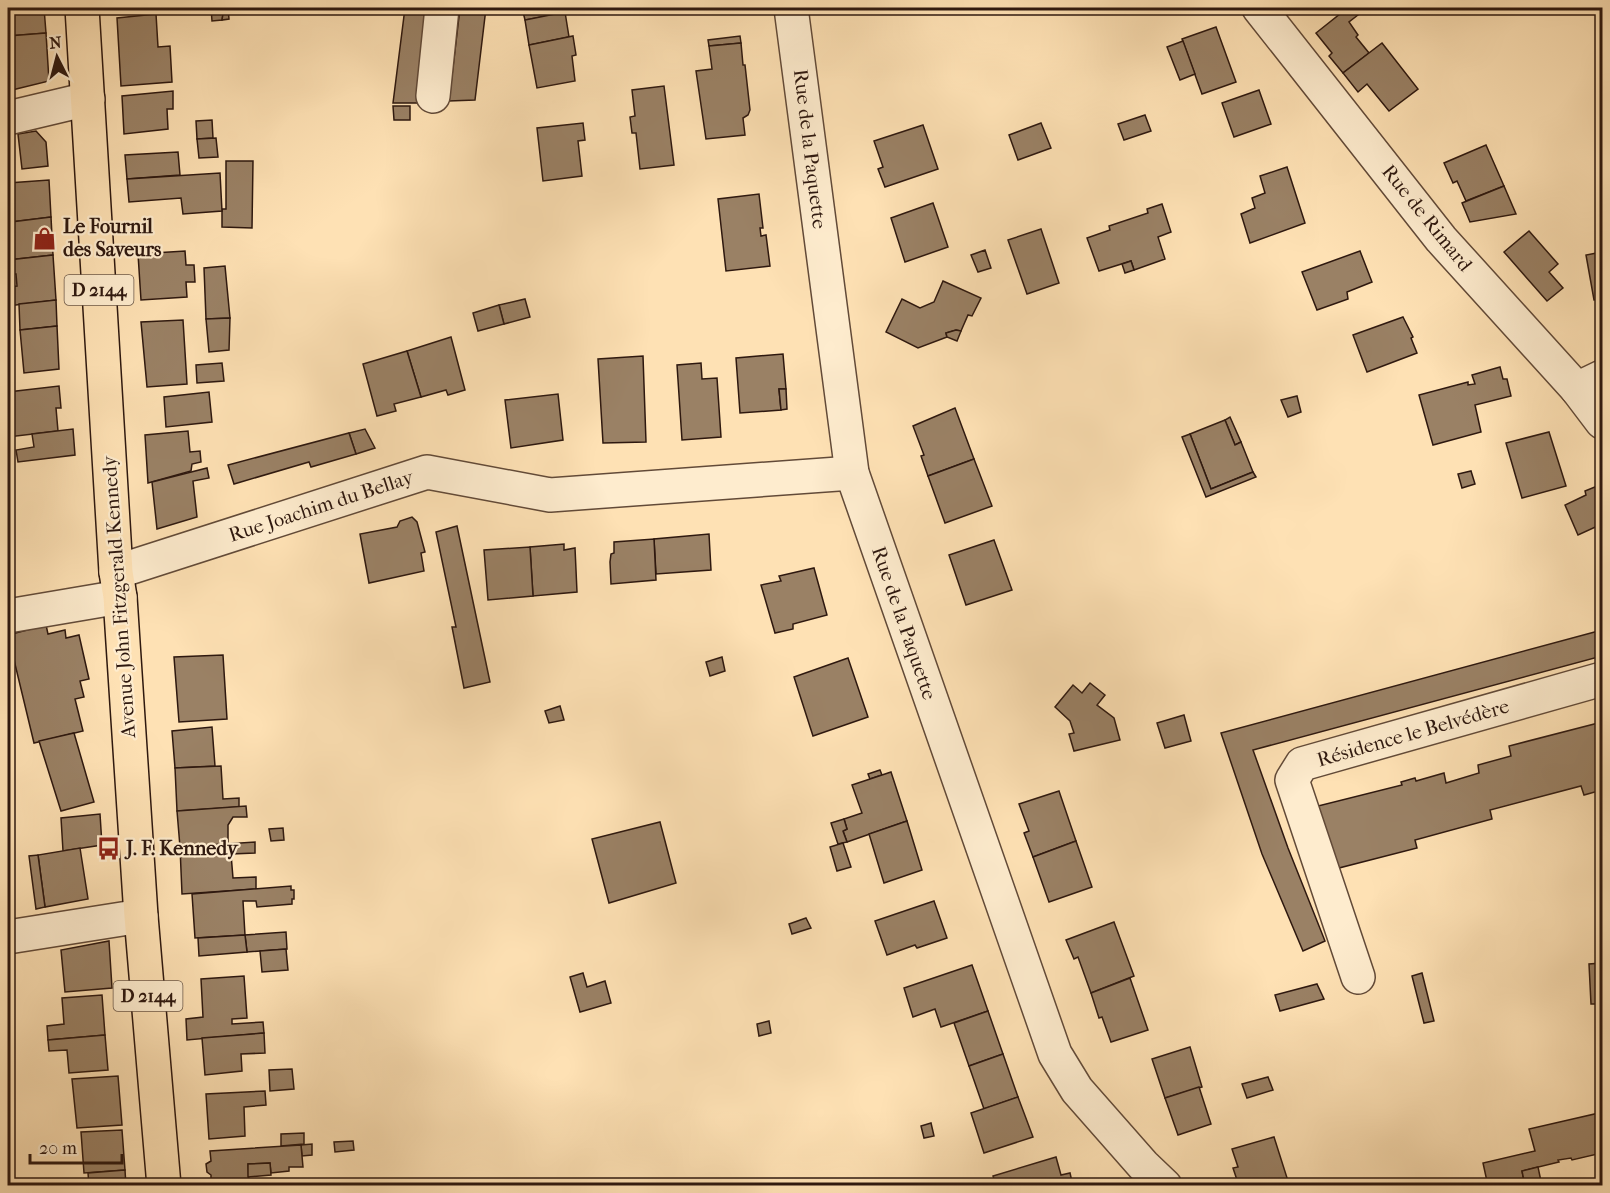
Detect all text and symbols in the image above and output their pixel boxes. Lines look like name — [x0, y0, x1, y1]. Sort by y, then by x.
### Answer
north arrow — [27, 27, 87, 87]
text: N — [48, 32, 63, 53]
street label: Rue de la Paquette — [789, 68, 831, 230]
street label: Rue de Rimard — [1377, 160, 1478, 277]
place label: Le Fournil des Saveurs — [63, 215, 162, 261]
shop icon: Le Fournil des Saveurs — [32, 225, 58, 251]
road number: D 2144 — [64, 275, 134, 305]
street label: Avenue John Fitzgerald Kennedy — [98, 454, 140, 740]
street label: Rue Joachim du Bellay — [226, 465, 418, 547]
street label: Rue de la Paquette — [867, 543, 941, 703]
street label: Résidence le Belvédère — [1314, 695, 1512, 771]
bus stop icon: J. F. Kennedy — [95, 835, 121, 861]
place label: J. F. Kennedy — [124, 837, 239, 860]
road number: D 2144 — [114, 981, 182, 1011]
scale bar — [30, 1127, 122, 1165]
text: 20 m — [39, 1138, 77, 1159]

